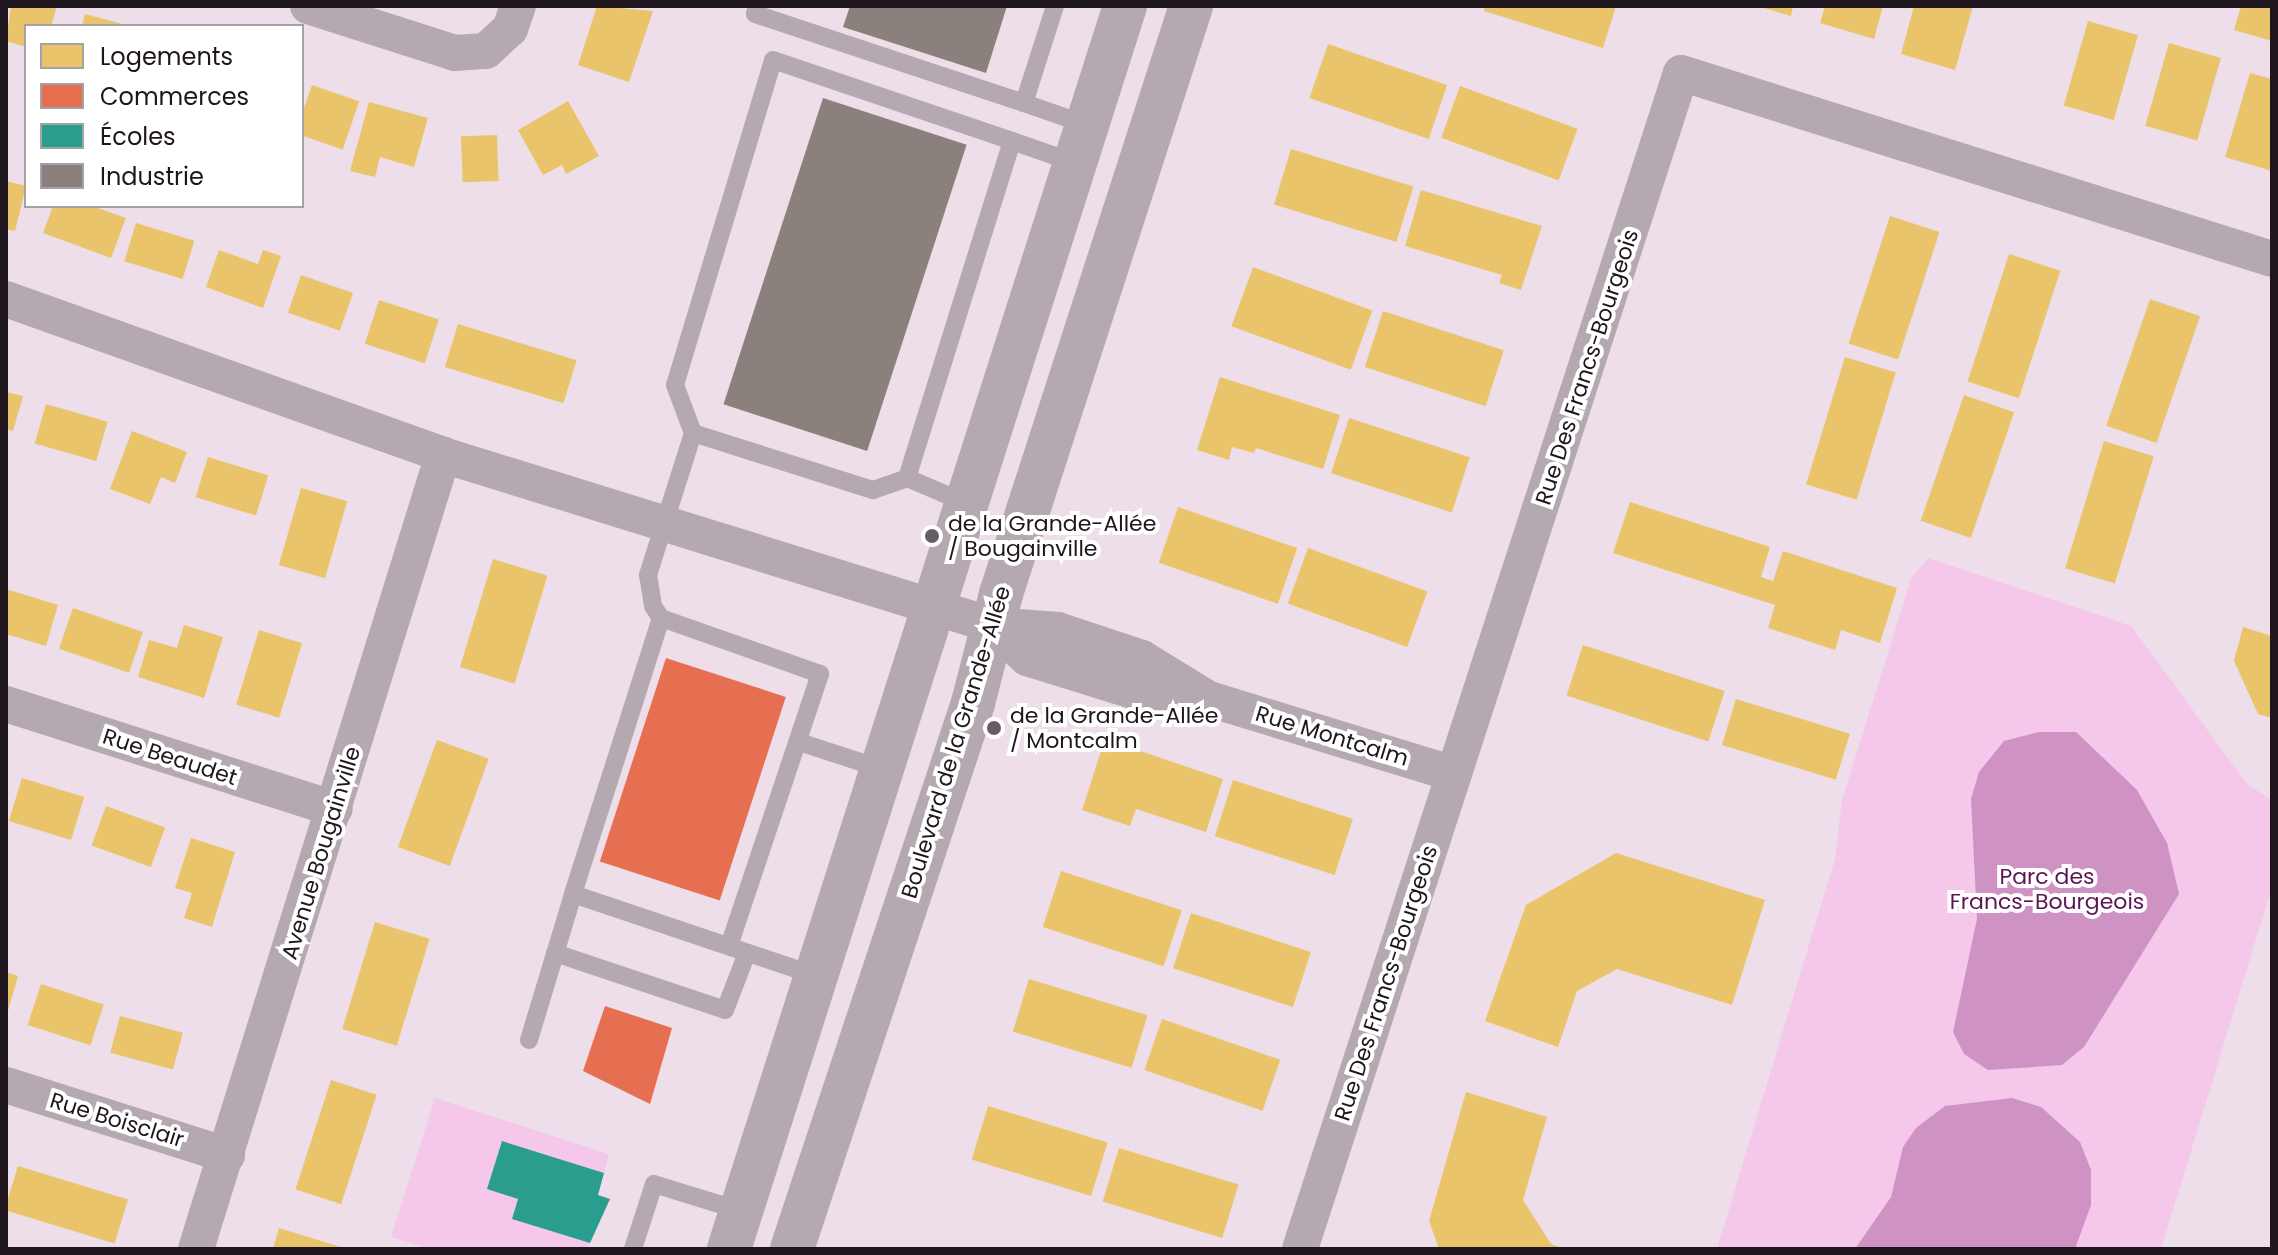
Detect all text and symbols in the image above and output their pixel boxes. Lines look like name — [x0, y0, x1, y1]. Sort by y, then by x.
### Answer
legend — [24, 24, 304, 208]
text: Logements — [100, 40, 233, 73]
text: Commerces — [100, 80, 249, 113]
text: Écoles — [100, 120, 176, 153]
text: Industrie — [100, 160, 204, 193]
street label: Rue Des Francs-Bourgeois — [1530, 226, 1644, 508]
place label: de la Grande-Allée / Bougainville — [948, 510, 1156, 562]
marker: de la Grande-Allée / Bougainville — [923, 527, 941, 545]
street label: Boulevard de la Grande-Allée — [896, 583, 1016, 901]
street label: Rue Montcalm — [1252, 700, 1412, 772]
place label: de la Grande-Allée / Montcalm — [1010, 702, 1218, 754]
marker: de la Grande-Allée / Montcalm — [985, 719, 1003, 737]
street label: Rue Beaudet — [100, 723, 240, 791]
street label: Avenue Bougainville — [276, 743, 366, 963]
street label: Rue Des Francs-Bourgeois — [1329, 842, 1443, 1124]
park label: Parc des Francs-Bourgeois — [1950, 863, 2144, 914]
street label: Rue Boisclair — [47, 1087, 187, 1153]

